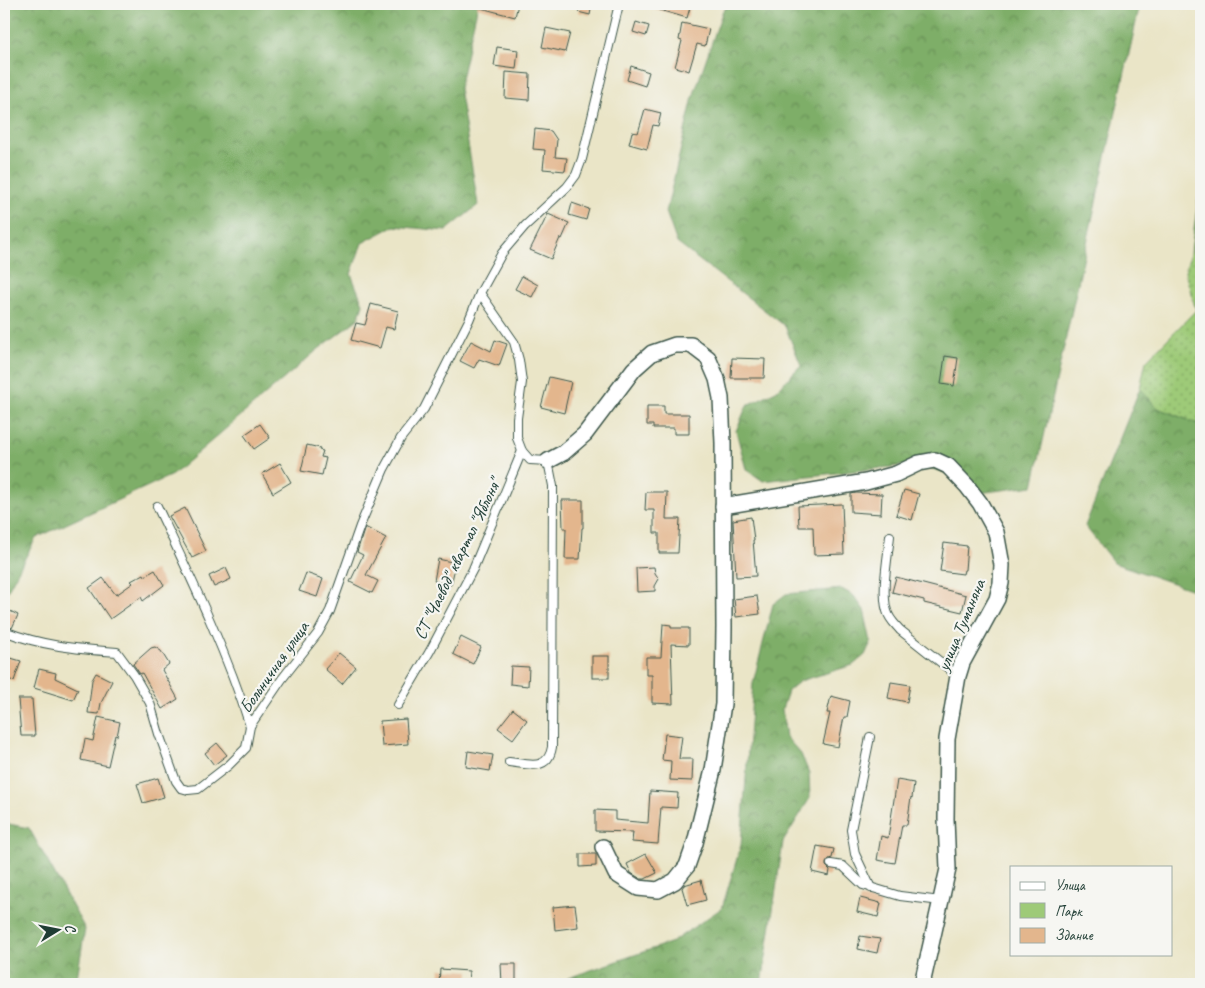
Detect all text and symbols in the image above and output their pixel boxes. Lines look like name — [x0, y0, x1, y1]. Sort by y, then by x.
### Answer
street label: СТ "Чаевод" квартал "Яблоня" — [409, 472, 507, 643]
street label: улица Туманяна — [931, 575, 991, 675]
street label: Больничная улица — [234, 616, 314, 717]
legend — [1010, 866, 1172, 956]
text: Улица — [1055, 876, 1086, 895]
text: Парк — [1055, 902, 1083, 921]
north arrow — [32, 906, 82, 956]
text: С — [61, 923, 80, 935]
text: Здание — [1055, 926, 1094, 945]

